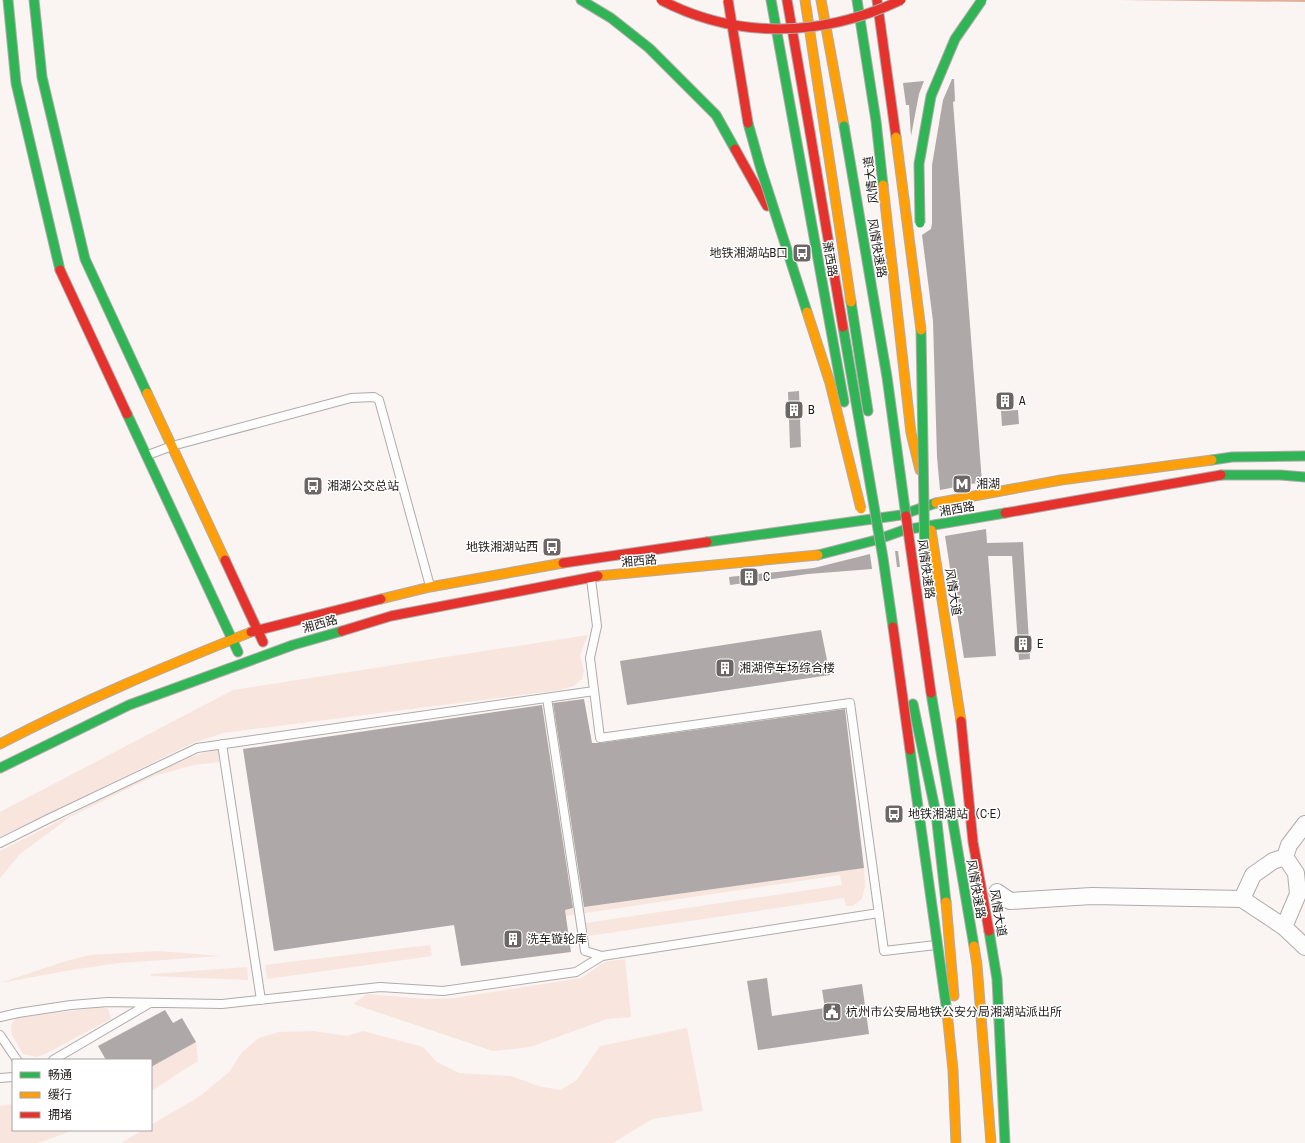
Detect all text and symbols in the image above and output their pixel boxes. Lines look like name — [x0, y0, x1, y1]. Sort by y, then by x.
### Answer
street label: 风情大道 — [860, 155, 882, 205]
street label: 风情快速路 — [864, 217, 890, 279]
street label: 萧西路 — [819, 240, 841, 278]
bus stop icon: 地铁湘湖站B口 — [791, 242, 813, 264]
place label: 地铁湘湖站B口 — [709, 245, 788, 261]
building icon: A — [994, 390, 1016, 412]
place label: A — [1018, 393, 1026, 409]
building icon: B — [783, 399, 805, 421]
place label: B — [808, 402, 815, 418]
metro station icon: 湘湖 — [951, 473, 973, 495]
bus stop icon: 湘湖公交总站 — [302, 475, 324, 497]
place label: 湘湖 — [976, 476, 1000, 492]
place label: 湘湖公交总站 — [327, 478, 399, 494]
street label: 湘西路 — [938, 498, 976, 520]
bus stop icon: 地铁湘湖站西 — [541, 536, 563, 558]
street label: 风情快速路 — [914, 538, 938, 600]
place label: 地铁湘湖站西 — [466, 539, 538, 555]
street label: 湘西路 — [620, 551, 658, 571]
building icon: C — [738, 566, 760, 588]
street label: 风情大道 — [941, 567, 965, 617]
place label: C — [763, 569, 770, 585]
street label: 湘西路 — [300, 611, 340, 637]
building icon: E — [1012, 633, 1034, 655]
place label: E — [1037, 636, 1044, 652]
building icon: 湘湖停车场综合楼 — [714, 657, 736, 679]
place label: 湘湖停车场综合楼 — [739, 660, 835, 676]
bus stop icon: 地铁湘湖站（C·E） — [883, 803, 905, 825]
place label: 地铁湘湖站（C·E） — [908, 806, 1008, 822]
street label: 风情快速路 — [963, 858, 989, 920]
street label: 风情大道 — [986, 888, 1010, 938]
building icon: 洗车镟轮库 — [502, 928, 524, 950]
place label: 洗车镟轮库 — [527, 931, 587, 947]
public building icon: 杭州市公安局地铁公安分局湘湖站派出所 — [821, 1001, 843, 1023]
place label: 杭州市公安局地铁公安分局湘湖站派出所 — [846, 1004, 1062, 1020]
legend — [12, 1059, 152, 1131]
text: 畅通 — [48, 1067, 72, 1083]
text: 缓行 — [48, 1087, 72, 1103]
text: 拥堵 — [48, 1107, 72, 1123]

